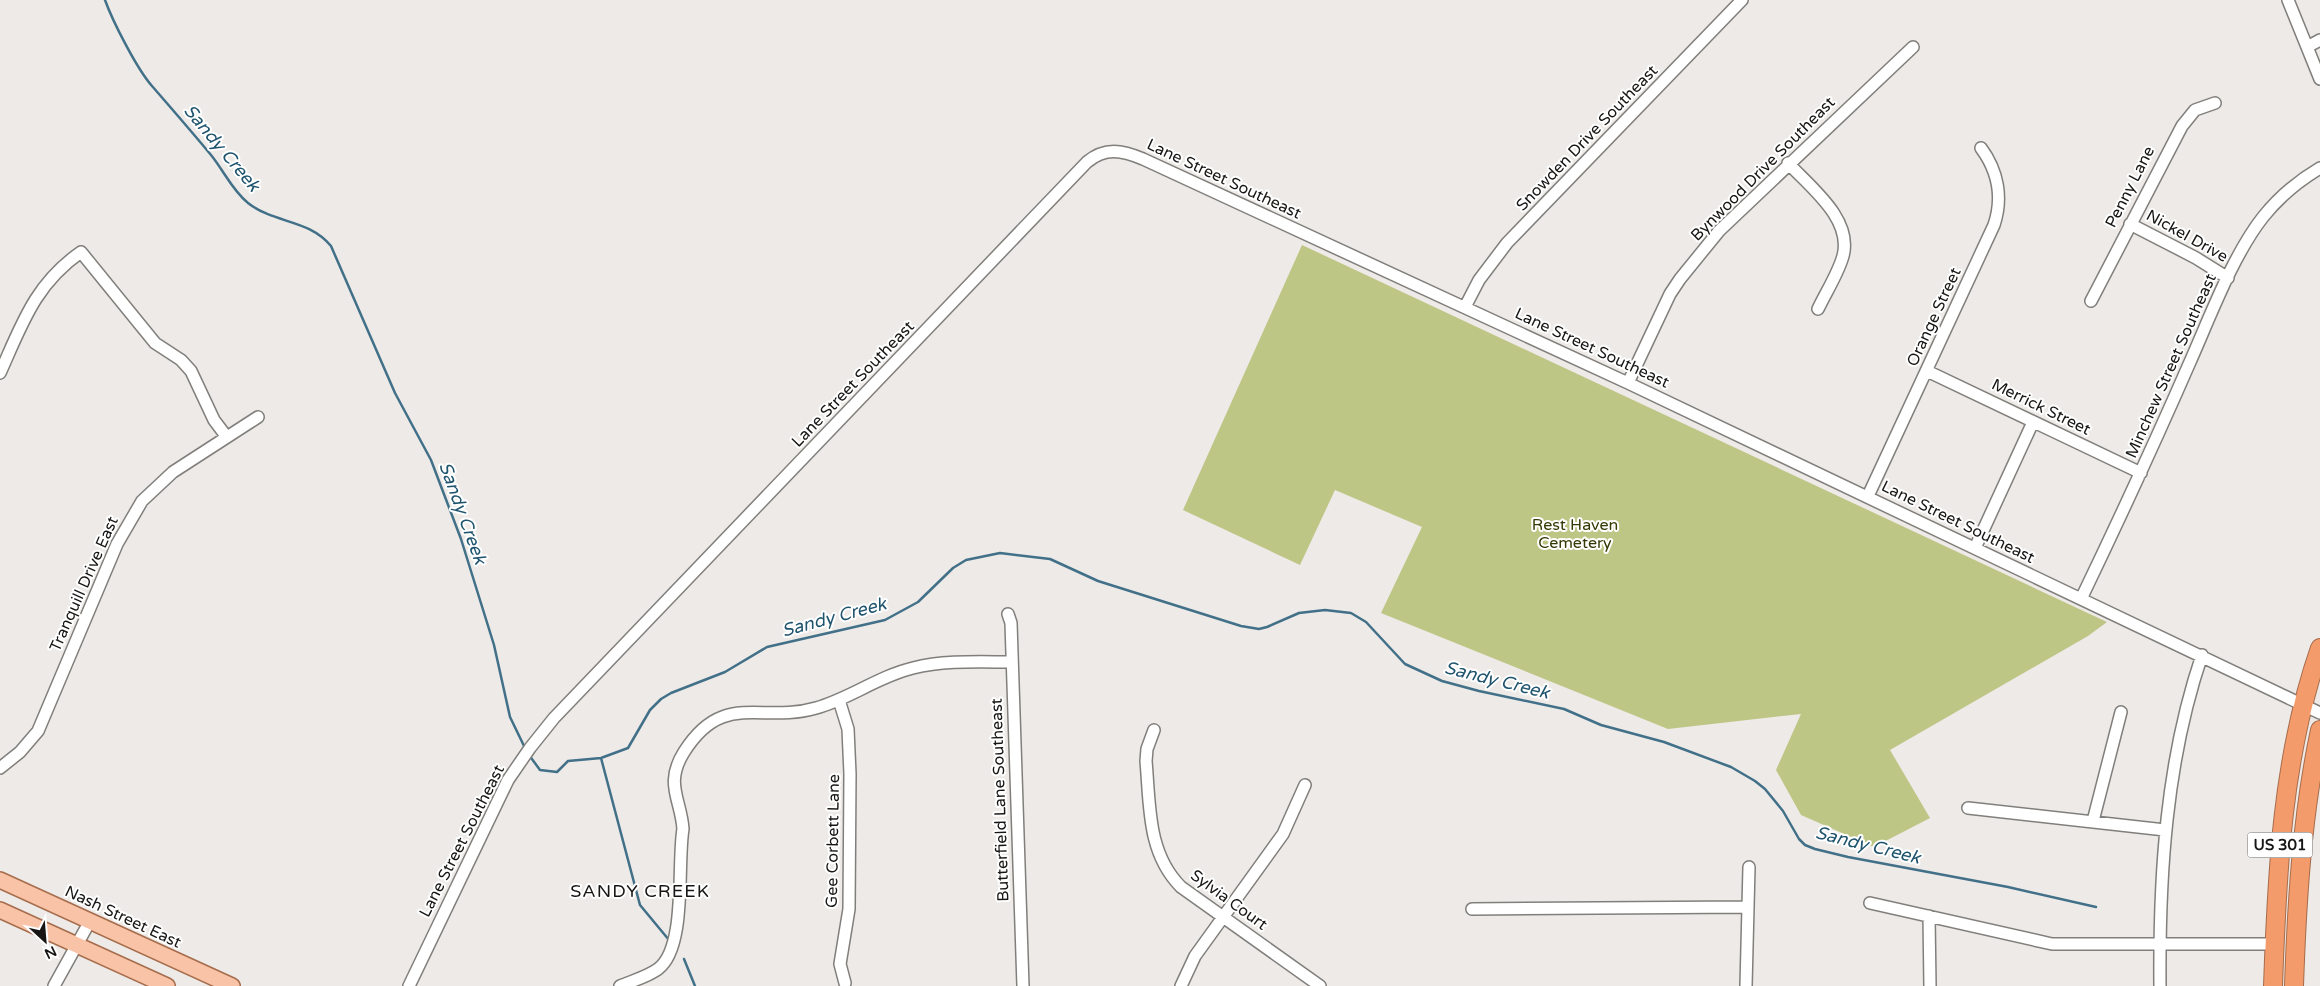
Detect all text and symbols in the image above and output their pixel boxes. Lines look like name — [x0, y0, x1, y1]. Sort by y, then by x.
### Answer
street label: Snowden Drive Southeast — [1512, 61, 1662, 215]
street label: Bynwood Drive Southeast — [1687, 93, 1839, 245]
water label: Sandy Creek — [179, 100, 266, 197]
street label: Lane Street Southeast — [1144, 134, 1304, 224]
street label: Penny Lane — [2101, 143, 2159, 231]
street label: Nickel Drive — [2143, 205, 2231, 267]
street label: Orange Street — [1902, 264, 1966, 370]
street label: Minchew Street Southeast — [2121, 271, 2221, 461]
street label: Lane Street Southeast — [1512, 303, 1672, 393]
street label: Lane Street Southeast — [787, 317, 919, 451]
street label: Merrick Street — [1988, 374, 2094, 440]
water label: Sandy Creek — [434, 459, 492, 568]
street label: Lane Street Southeast — [1878, 476, 2038, 568]
street label: Tranquill Drive East — [45, 513, 123, 655]
park label: Rest Haven Cemetery — [1532, 515, 1618, 553]
water label: Sandy Creek — [779, 592, 890, 641]
water label: Sandy Creek — [1442, 656, 1553, 704]
street label: Butterfield Lane Southeast — [986, 698, 1014, 902]
street label: Lane Street Southeast — [415, 762, 509, 920]
street label: Gee Corbett Lane — [822, 774, 844, 908]
water label: Sandy Creek — [1813, 821, 1924, 869]
road number: US 301 — [2248, 832, 2312, 858]
street label: Sylvia Court — [1187, 865, 1271, 935]
district label: SANDY CREEK — [570, 880, 710, 902]
street label: Nash Street East — [62, 881, 184, 953]
north arrow — [20, 916, 70, 966]
text: N — [42, 942, 59, 962]

